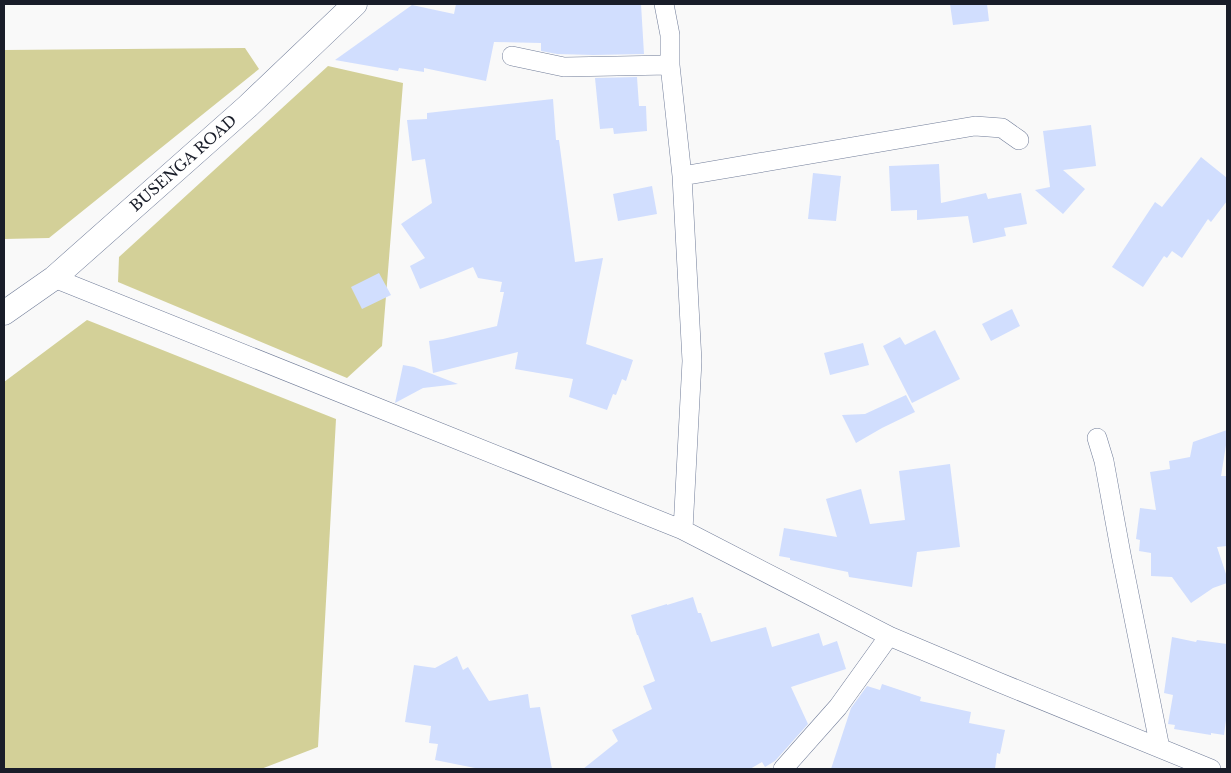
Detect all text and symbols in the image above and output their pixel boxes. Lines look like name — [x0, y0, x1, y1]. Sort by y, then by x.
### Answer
street label: BUSENGA ROAD — [126, 111, 240, 215]

